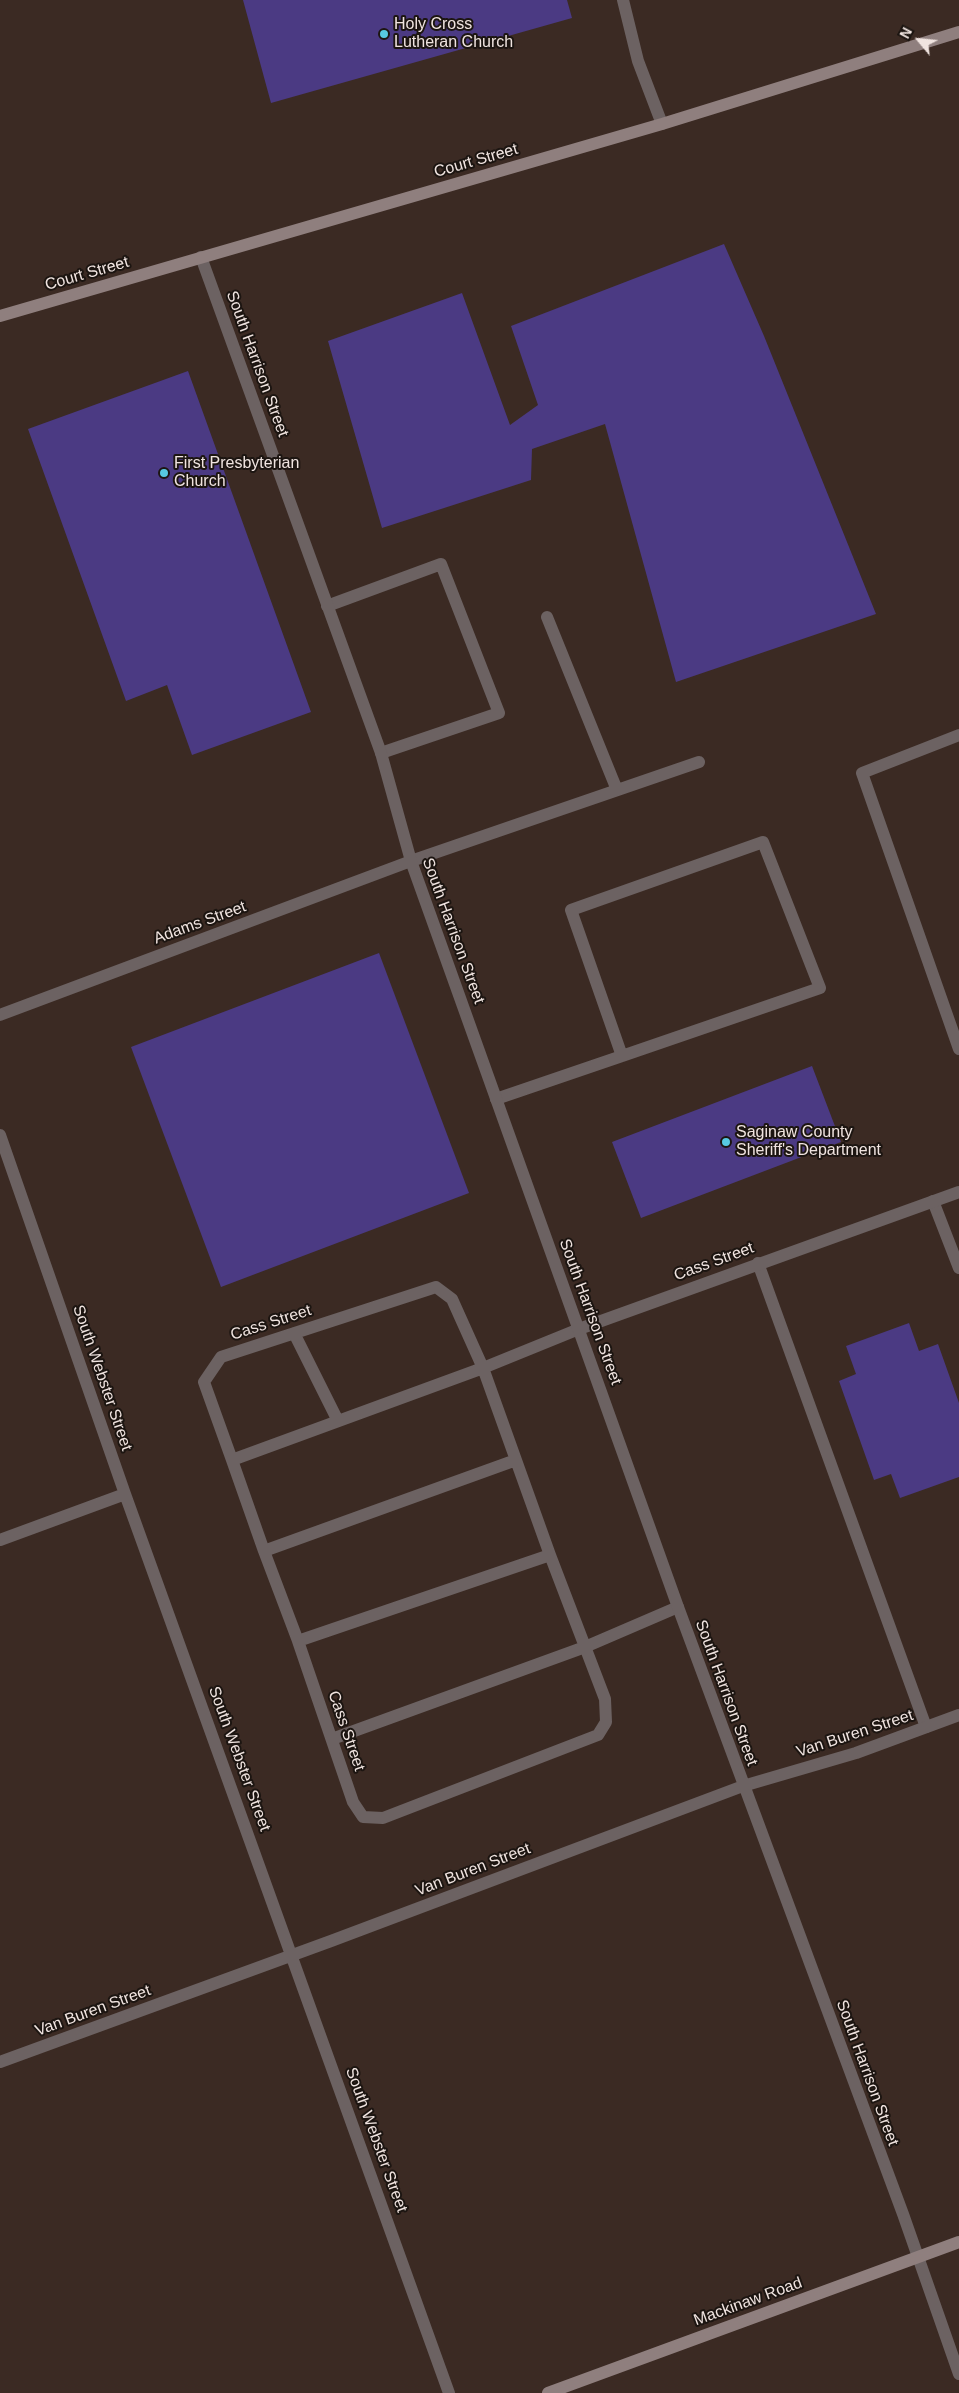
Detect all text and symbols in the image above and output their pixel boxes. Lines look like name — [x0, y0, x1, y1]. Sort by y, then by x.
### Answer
place label: Holy Cross Lutheran Church — [394, 15, 513, 53]
north arrow — [894, 15, 944, 65]
text: N — [896, 25, 915, 41]
marker: Holy Cross Lutheran Church — [378, 28, 390, 40]
street label: Court Street — [432, 140, 520, 182]
street label: Court Street — [43, 253, 131, 295]
street label: South Harrison Street — [222, 288, 292, 440]
place label: First Presbyterian Church — [174, 454, 299, 492]
marker: First Presbyterian Church — [158, 467, 170, 479]
street label: South Harrison Street — [418, 855, 488, 1007]
street label: Adams Street — [151, 897, 249, 949]
place label: Saginaw County Sheriff's Department — [736, 1123, 881, 1161]
marker: Saginaw County Sheriff's Department — [720, 1136, 732, 1148]
street label: South Harrison Street — [555, 1236, 625, 1388]
street label: Cass Street — [671, 1239, 757, 1285]
street label: Cass Street — [228, 1301, 314, 1345]
street label: South Webster Street — [68, 1303, 136, 1453]
street label: South Harrison Street — [691, 1617, 761, 1769]
street label: South Webster Street — [204, 1684, 274, 1834]
street label: Cass Street — [323, 1688, 369, 1774]
street label: Van Buren Street — [794, 1706, 916, 1762]
street label: Van Buren Street — [413, 1839, 533, 1901]
street label: Van Buren Street — [33, 1981, 153, 2041]
street label: South Harrison Street — [832, 1997, 902, 2149]
street label: South Webster Street — [341, 2065, 411, 2215]
street label: Mackinaw Road — [691, 2274, 805, 2330]

